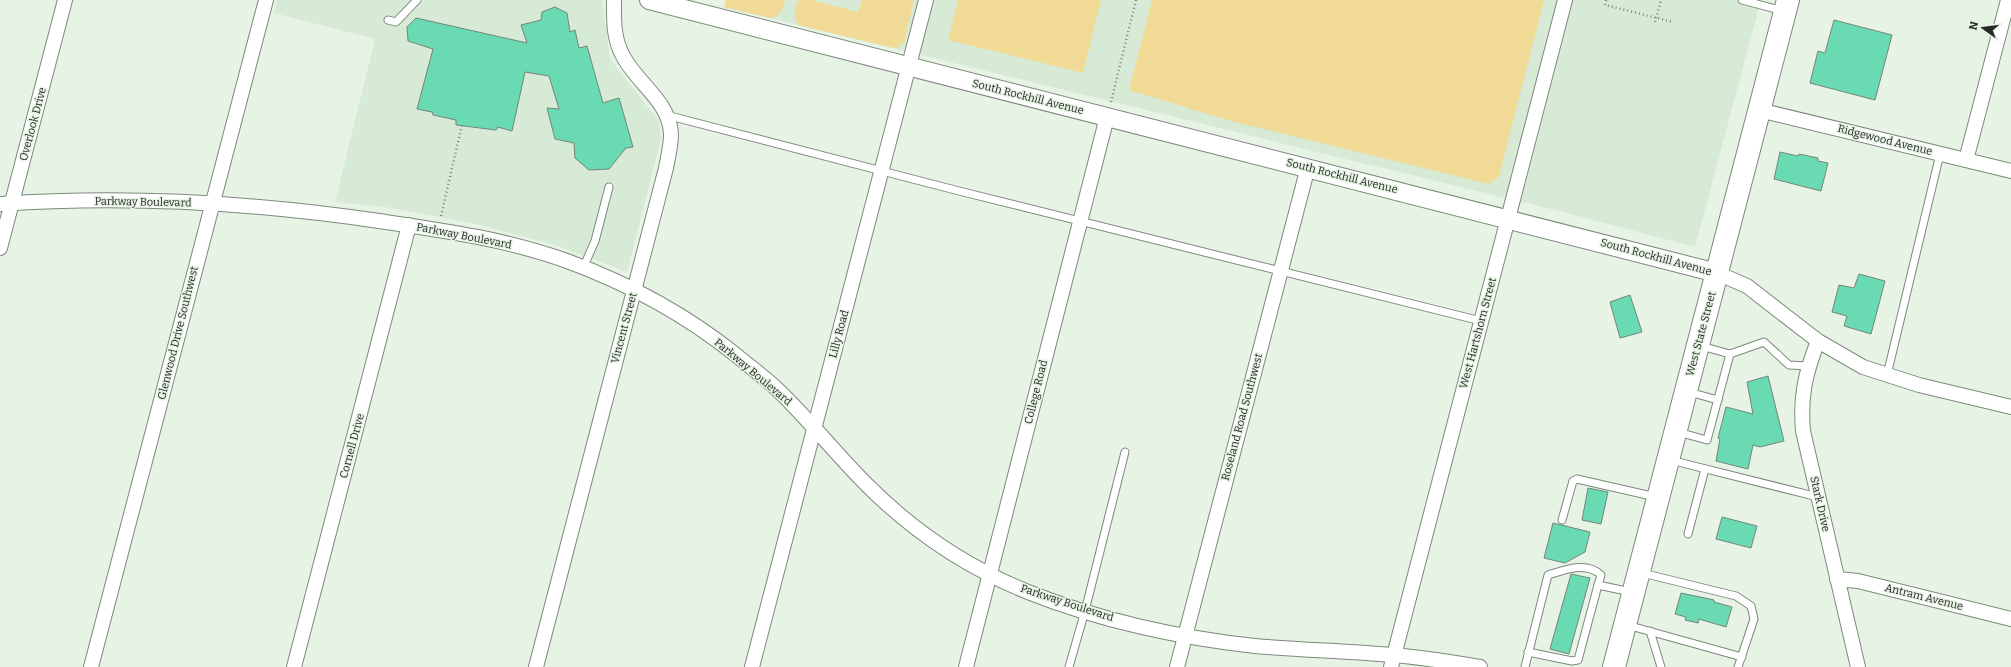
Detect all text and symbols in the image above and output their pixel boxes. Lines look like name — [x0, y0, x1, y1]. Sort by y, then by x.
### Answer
north arrow — [1963, 8, 2003, 48]
text: N — [1966, 20, 1981, 31]
street label: South Rockhill Avenue — [971, 77, 1085, 117]
street label: Overlook Drive — [17, 86, 49, 162]
street label: Ridgewood Avenue — [1836, 122, 1934, 158]
street label: South Rockhill Avenue — [1285, 156, 1399, 196]
street label: Parkway Boulevard — [94, 195, 192, 209]
street label: Parkway Boulevard — [415, 220, 513, 252]
street label: South Rockhill Avenue — [1599, 236, 1713, 278]
street label: Glenwood Drive Southwest — [155, 265, 201, 401]
street label: West Hartshorn Street — [1457, 276, 1499, 390]
street label: West State Street — [1683, 290, 1719, 378]
street label: Vincent Street — [608, 291, 640, 365]
street label: Lilly Road — [826, 308, 852, 359]
street label: Parkway Boulevard — [712, 336, 795, 409]
street label: Roseland Road Southwest — [1219, 352, 1265, 482]
street label: College Road — [1022, 358, 1050, 425]
street label: Cornell Drive — [337, 412, 367, 480]
street label: Stark Drive — [1807, 475, 1833, 533]
street label: Antram Avenue — [1883, 581, 1965, 613]
street label: Parkway Boulevard — [1019, 582, 1116, 624]

